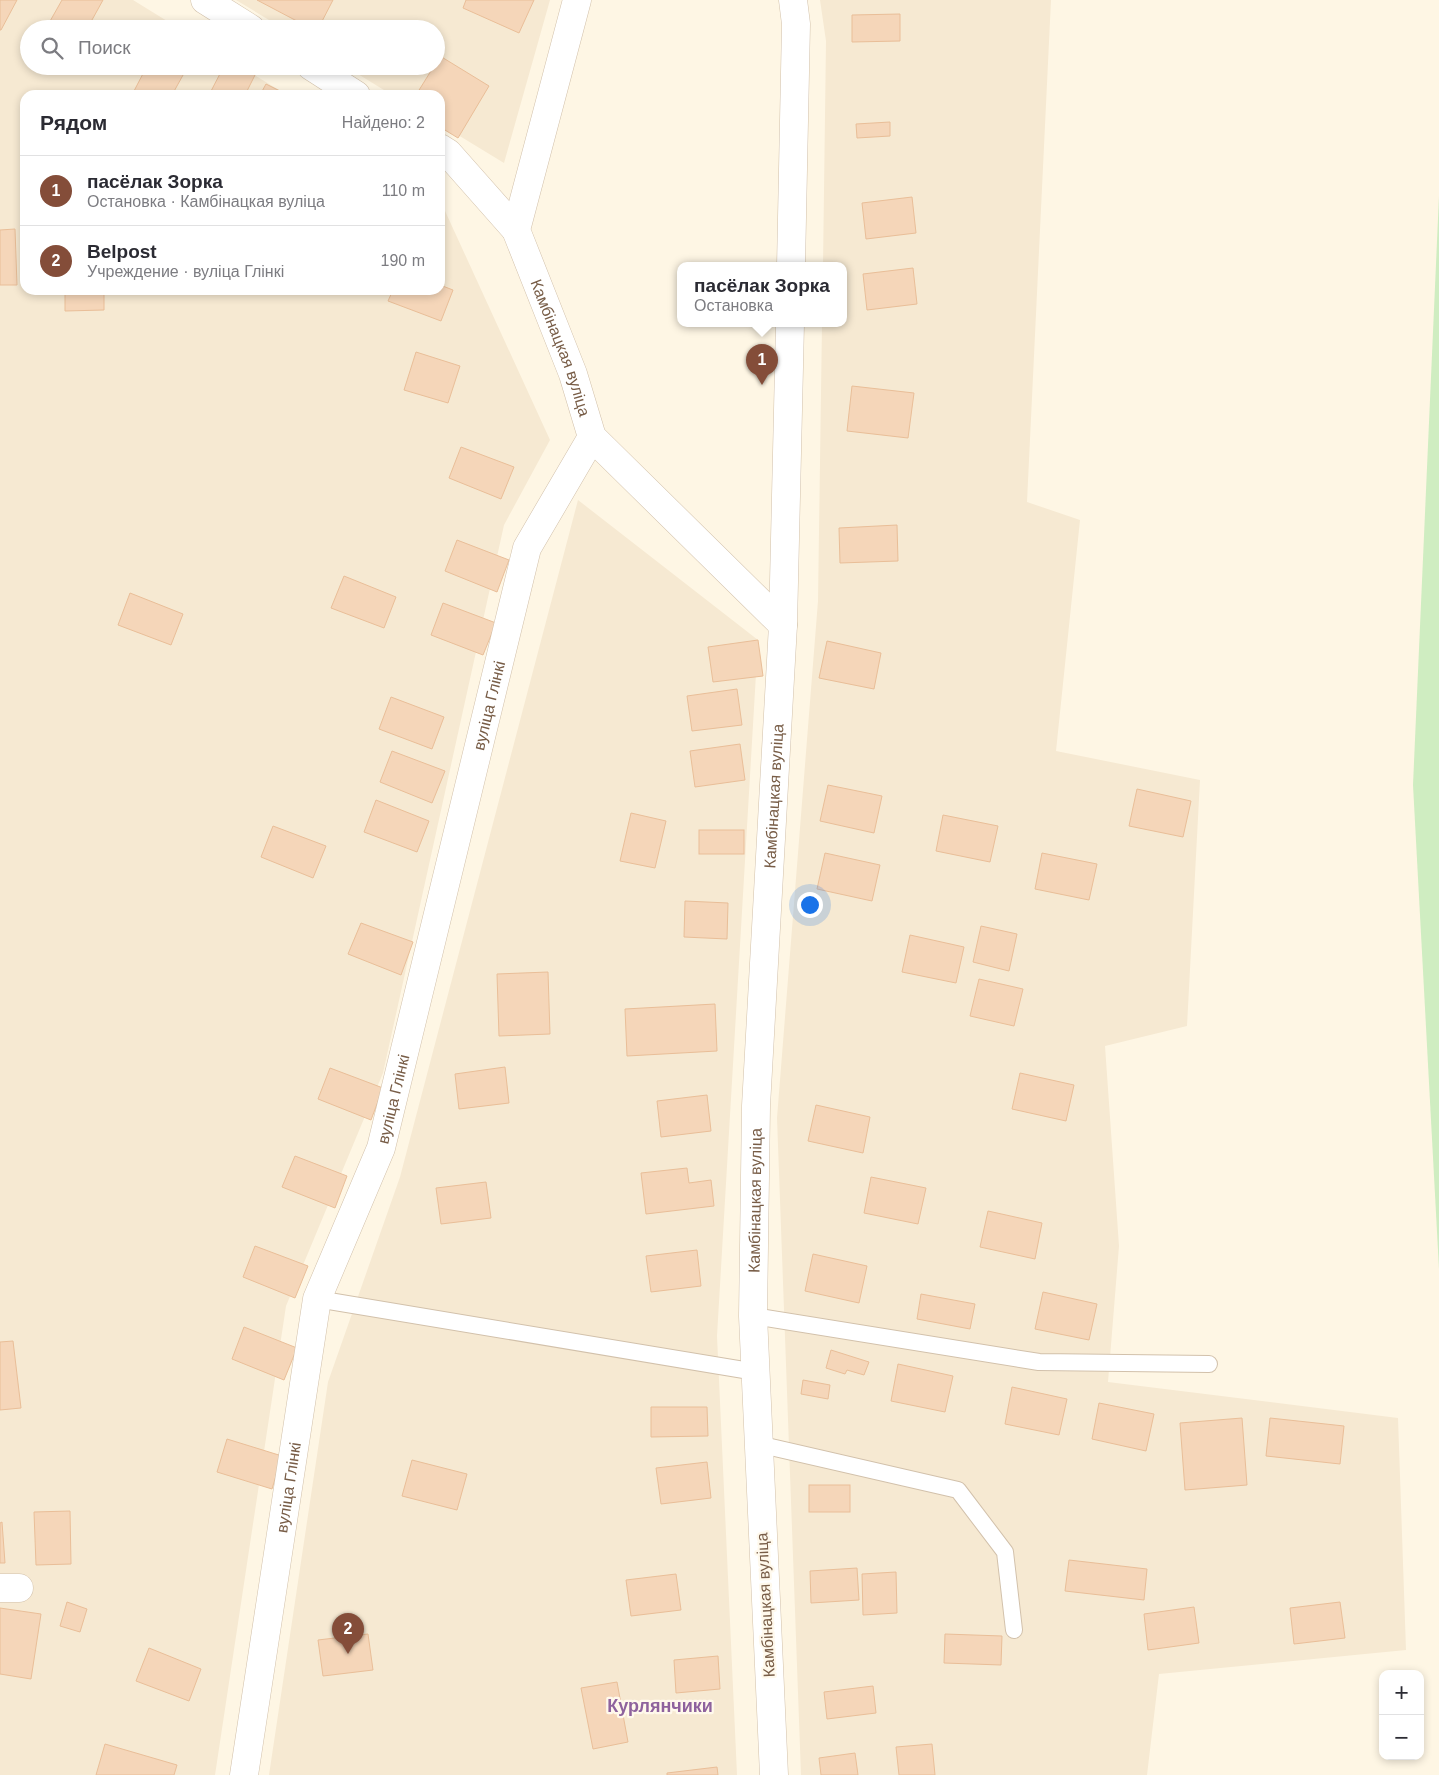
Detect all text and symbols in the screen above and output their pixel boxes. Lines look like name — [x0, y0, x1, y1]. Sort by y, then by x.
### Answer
search box — [20, 20, 445, 75]
icon: search — [38, 34, 66, 62]
text: Поиск — [78, 37, 131, 58]
text: Рядом — [40, 111, 107, 134]
text: Найдено: 2 — [342, 114, 425, 131]
text: пасёлак Зорка — [87, 171, 223, 192]
text: 1 — [52, 182, 60, 199]
text: 110 m — [382, 182, 425, 199]
text: Остановка · Камбінацкая вуліца — [87, 193, 325, 210]
text: Belpost — [87, 241, 157, 262]
text: 2 — [52, 252, 60, 269]
text: 190 m — [381, 252, 425, 269]
popup — [677, 262, 847, 327]
text: Учреждение · вуліца Глінкі — [87, 263, 284, 280]
text: пасёлак Зорка — [694, 275, 830, 296]
street label: Камбінацкая вуліца — [527, 277, 593, 418]
text: Остановка — [694, 297, 773, 314]
pin: 1 — [746, 344, 778, 385]
street label: вуліца Глінкі — [470, 659, 508, 752]
street label: Камбінацкая вуліца — [761, 723, 786, 869]
your location — [797, 892, 823, 918]
street label: вуліца Глінкі — [374, 1053, 412, 1145]
street label: Камбінацкая вуліца — [746, 1128, 765, 1273]
street label: вуліца Глінкі — [273, 1441, 304, 1534]
street label: Камбінацкая вуліца — [753, 1532, 778, 1678]
pin: 2 — [332, 1613, 364, 1654]
map controls — [1379, 1670, 1424, 1760]
button: + — [1379, 1670, 1424, 1715]
district label: Курлянчики — [607, 1696, 713, 1716]
button: − — [1379, 1715, 1424, 1760]

